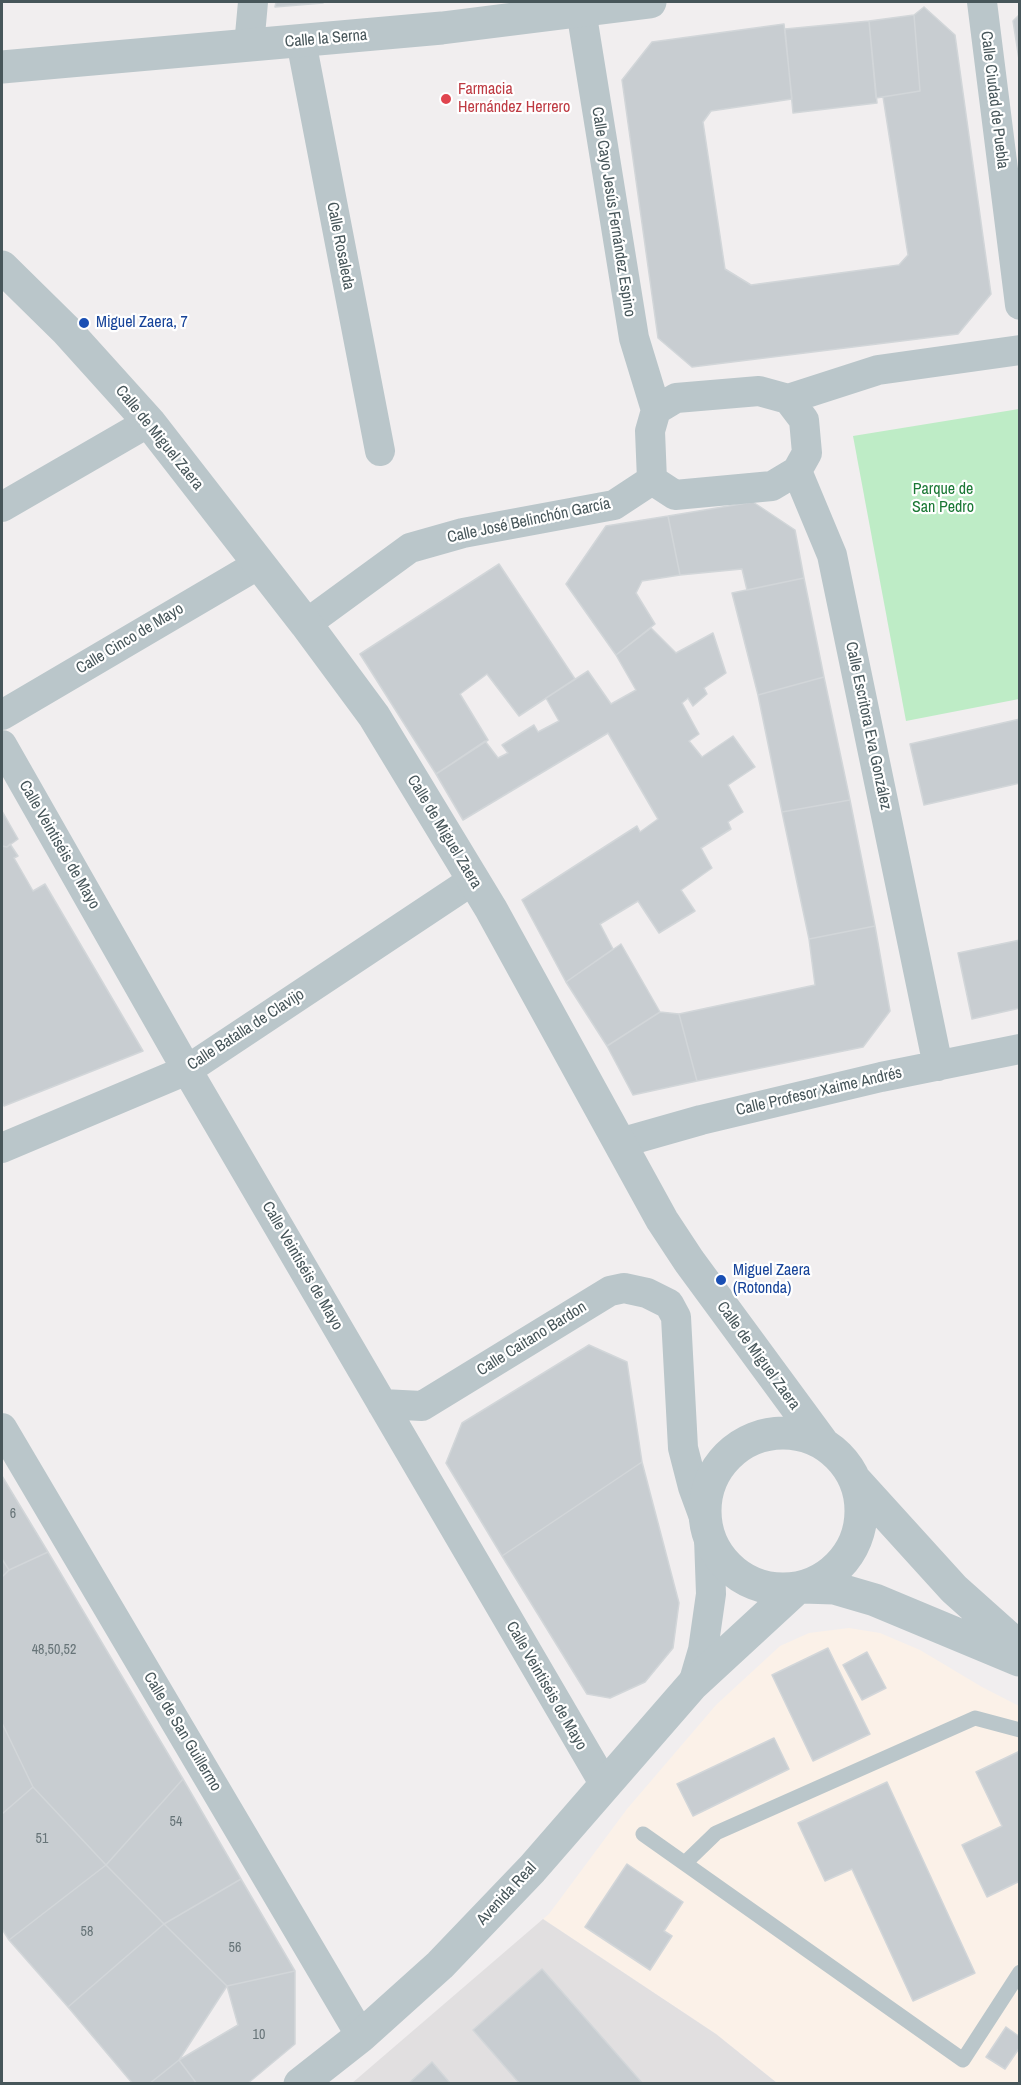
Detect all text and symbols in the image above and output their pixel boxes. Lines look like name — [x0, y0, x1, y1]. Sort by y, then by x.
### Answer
street label: Calle la Serna — [284, 26, 368, 52]
street label: Calle Ciudad de Puebla — [976, 30, 1012, 170]
place label: Farmacia Hernández Herrero — [458, 80, 570, 118]
marker: Farmacia Hernández Herrero — [439, 92, 453, 106]
street label: Calle Cayo Jesús Fernández Espino — [587, 106, 639, 318]
street label: Calle Rosaleda — [322, 201, 358, 291]
place label: Miguel Zaera, 7 — [96, 313, 188, 333]
marker: Miguel Zaera, 7 — [77, 316, 91, 330]
street label: Calle de Miguel Zaera — [111, 382, 207, 494]
park label: Parque de San Pedro — [912, 480, 974, 518]
street label: Calle José Belinchón García — [446, 494, 612, 548]
street label: Calle Cinco de Mayo — [73, 599, 187, 679]
street label: Calle Escritora Eva González — [841, 640, 895, 812]
street label: Calle de Miguel Zaera — [403, 772, 485, 892]
street label: Calle Veintiséis de Mayo — [14, 777, 104, 913]
street label: Calle Batalla de Clavijo — [184, 985, 308, 1075]
street label: Calle Profesor Xaime Andrés — [734, 1064, 904, 1120]
street label: Calle Veintiséis de Mayo — [257, 1198, 347, 1334]
place label: Miguel Zaera (Rotonda) — [733, 1261, 810, 1299]
marker: Miguel Zaera (Rotonda) — [714, 1273, 728, 1287]
street label: Calle Caitano Bardon — [474, 1298, 590, 1380]
street label: Calle de Miguel Zaera — [712, 1298, 804, 1414]
house number: 6 — [10, 1506, 16, 1522]
street label: Calle Veintiséis de Mayo — [501, 1618, 591, 1754]
house number: 48,50,52 — [32, 1642, 76, 1658]
street label: Calle de San Guillermo — [139, 1669, 225, 1795]
house number: 54 — [170, 1814, 182, 1830]
house number: 51 — [36, 1831, 48, 1847]
street label: Avenida Real — [473, 1859, 541, 1929]
house number: 58 — [81, 1924, 93, 1940]
house number: 56 — [229, 1940, 241, 1956]
house number: 10 — [253, 2027, 265, 2043]

